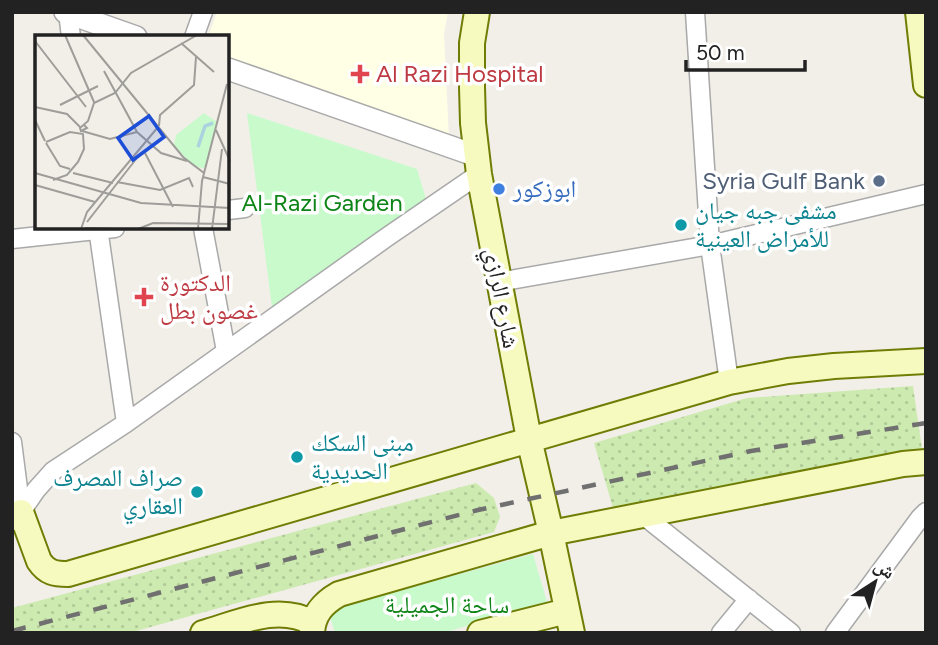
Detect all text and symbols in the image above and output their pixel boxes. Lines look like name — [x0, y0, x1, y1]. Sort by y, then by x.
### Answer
scale bar — [686, 28, 805, 72]
inset map — [35, 35, 229, 229]
text: 50 m — [696, 40, 745, 65]
place label: Al Razi Hospital — [376, 59, 543, 88]
marker: Al Razi Hospital — [350, 64, 370, 84]
place label: Syria Gulf Bank — [702, 166, 865, 195]
marker: Syria Gulf Bank — [871, 173, 887, 189]
place label: ابوزكور — [512, 174, 576, 203]
marker: ابوزكور — [491, 181, 507, 197]
park label: Al-Razi Garden — [241, 188, 403, 217]
place label: مشفى جبه جيان للأمراض العينية — [695, 196, 837, 253]
marker: مشفى جبه جيان للأمراض العينية — [673, 217, 689, 233]
street label: شارع الرازي — [474, 245, 526, 352]
place label: الدكتورة غصون بطل — [160, 268, 258, 325]
marker: الدكتورة غصون بطل — [134, 287, 154, 307]
place label: مبنى السكك الحديدية — [311, 428, 414, 485]
marker: مبنى السكك الحديدية — [289, 449, 305, 465]
place label: صراف المصرف العقاري — [53, 463, 183, 525]
marker: صراف المصرف العقاري — [189, 484, 205, 500]
north arrow — [840, 547, 910, 617]
text: ش — [870, 553, 900, 584]
park label: ساحة الجميلية — [385, 590, 509, 619]

